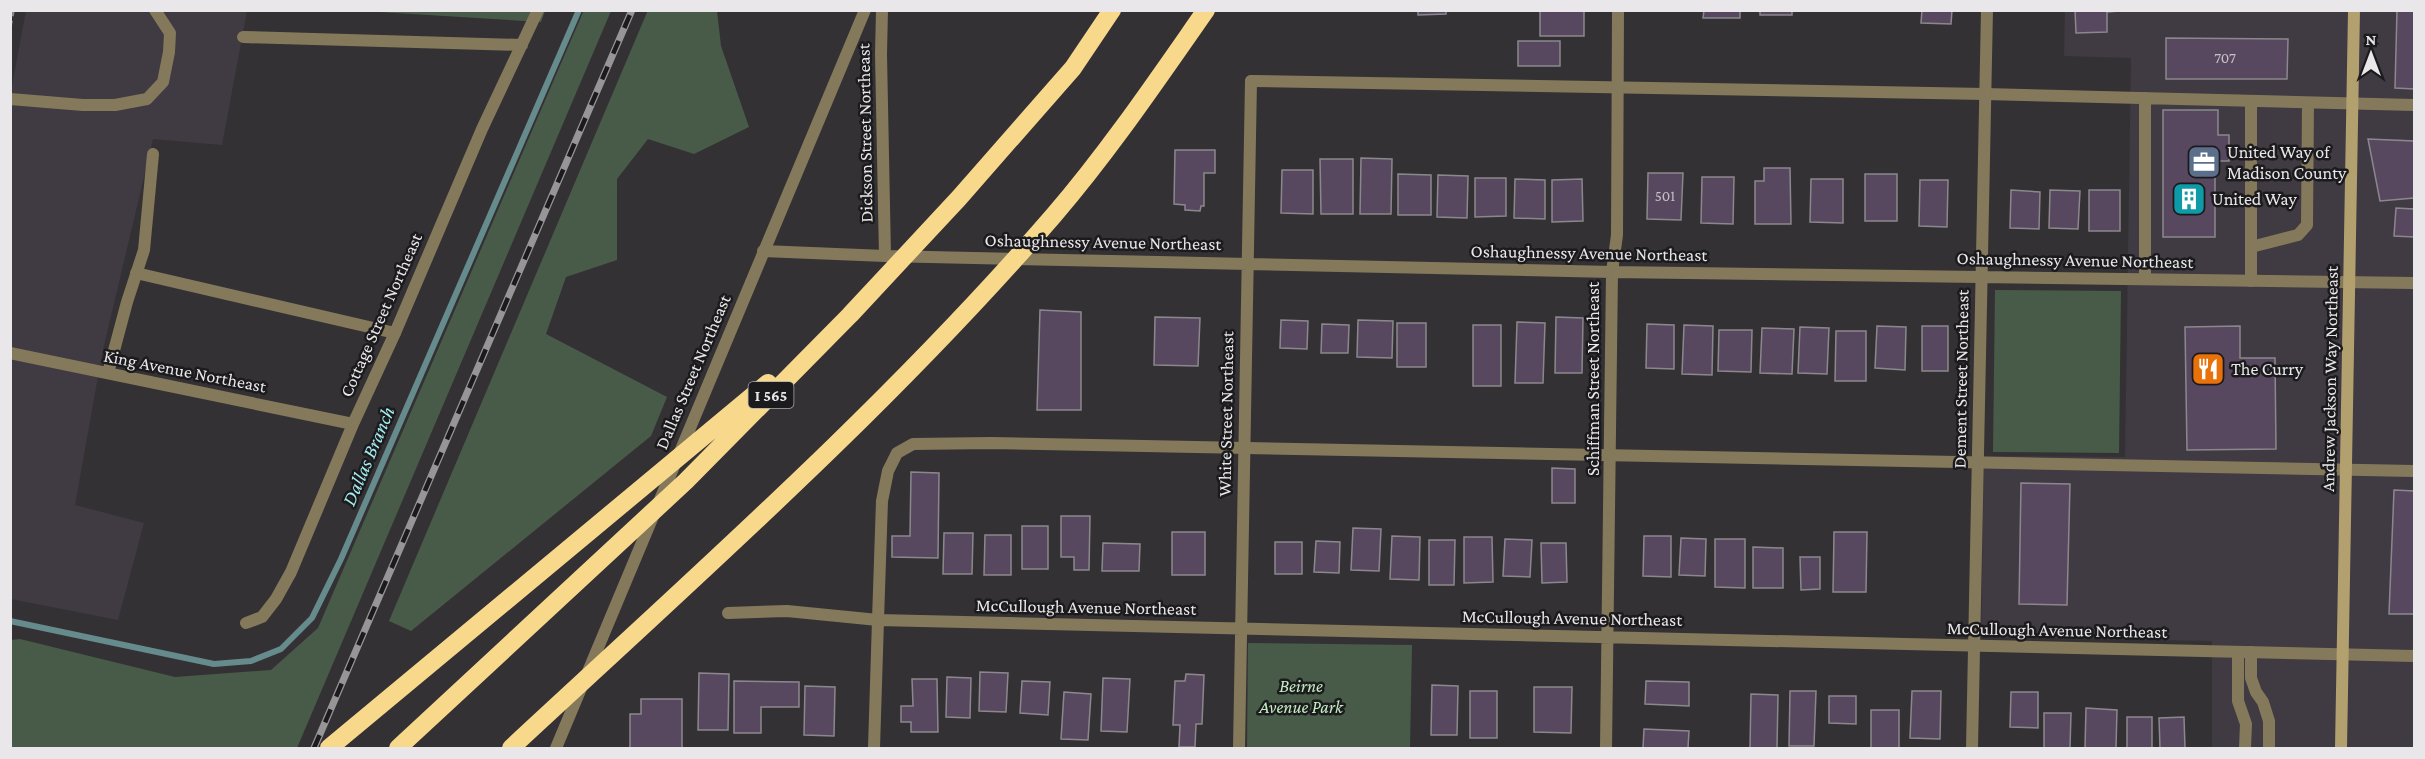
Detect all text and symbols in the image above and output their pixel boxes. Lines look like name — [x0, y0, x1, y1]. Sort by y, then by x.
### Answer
north arrow — [2341, 24, 2401, 84]
text: N — [2366, 31, 2377, 48]
street label: Dickson Street Northeast — [853, 42, 877, 223]
house number: 707 — [2214, 50, 2236, 66]
place label: United Way of Madison County — [2227, 142, 2347, 183]
office icon: United Way of Madison County — [2186, 144, 2222, 180]
building icon: United Way — [2171, 181, 2207, 217]
house number: 501 — [1655, 188, 1675, 204]
place label: United Way — [2212, 189, 2298, 209]
street label: Cottage Street Northeast — [336, 229, 427, 400]
street label: Oshaughnessy Avenue Northeast — [985, 230, 1223, 254]
street label: Oshaughnessy Avenue Northeast — [1471, 241, 1709, 265]
street label: Oshaughnessy Avenue Northeast — [1957, 248, 2195, 272]
street label: Andrew Jackson Way Northeast — [2318, 265, 2342, 492]
street label: Schiffman Street Northeast — [1583, 281, 1603, 476]
street label: Dement Street Northeast — [1949, 288, 1973, 469]
street label: Dallas Street Northeast — [651, 291, 735, 452]
street label: White Street Northeast — [1215, 330, 1237, 497]
street label: King Avenue Northeast — [102, 345, 269, 397]
restaurant icon: The Curry — [2190, 351, 2226, 387]
place label: The Curry — [2231, 359, 2304, 379]
road number: I 565 — [748, 382, 794, 408]
water label: Dallas Branch — [337, 403, 399, 509]
street label: McCullough Avenue Northeast — [976, 595, 1197, 619]
street label: McCullough Avenue Northeast — [1462, 606, 1683, 630]
street label: McCullough Avenue Northeast — [1947, 618, 2168, 642]
park label: Beirne Avenue Park — [1258, 676, 1344, 717]

